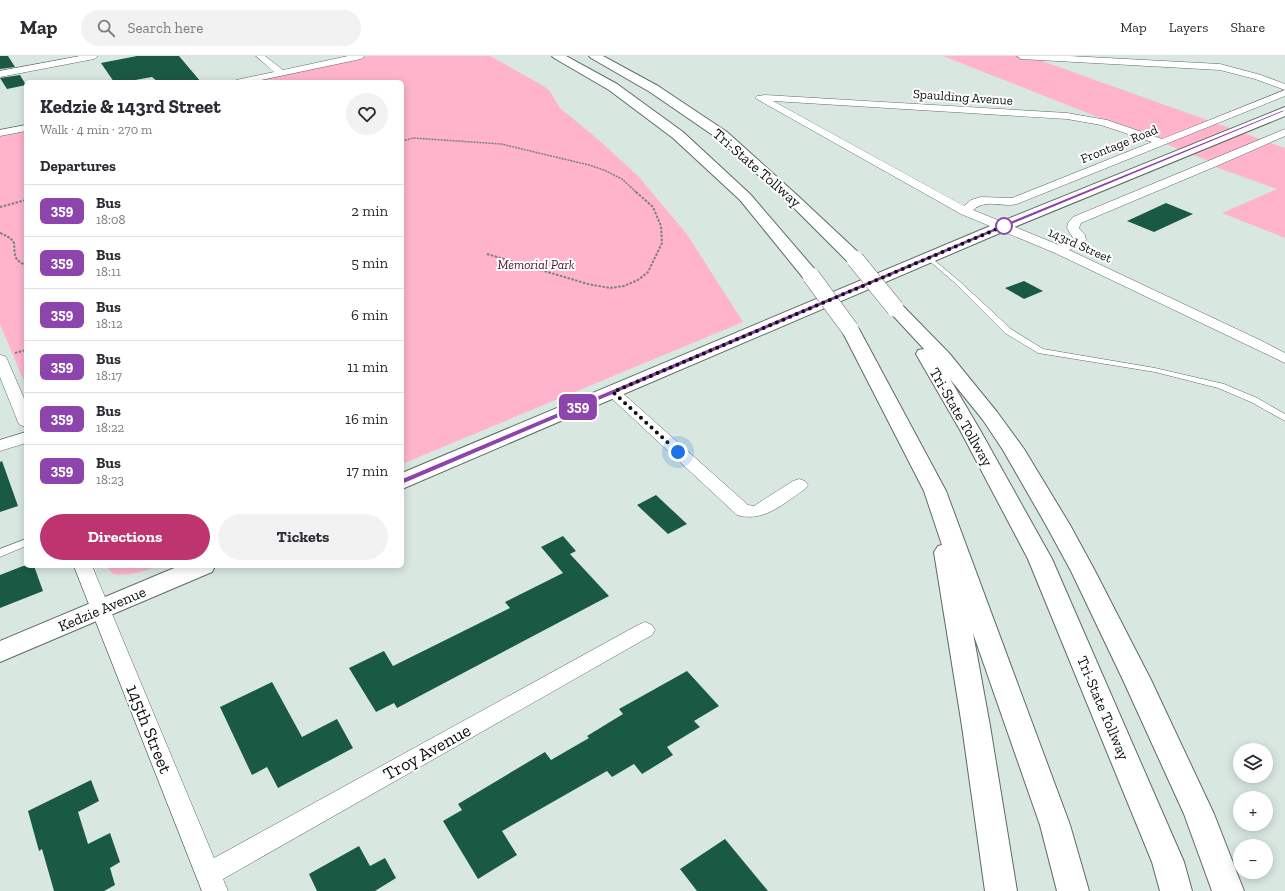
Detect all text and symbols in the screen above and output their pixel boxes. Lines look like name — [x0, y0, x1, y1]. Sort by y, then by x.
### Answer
search box — [81, 10, 361, 46]
text: Map — [20, 16, 57, 39]
icon: search — [95, 17, 117, 39]
text: Search here — [127, 19, 203, 37]
text: Map — [1120, 19, 1147, 36]
text: Layers — [1169, 19, 1208, 36]
text: Share — [1230, 19, 1265, 36]
street label: Spaulding Avenue — [912, 86, 1014, 108]
button: heart — [346, 93, 388, 135]
text: Kedzie & 143rd Street — [40, 95, 221, 118]
text: Walk · 4 min · 270 m — [40, 122, 152, 137]
street label: Frontage Road — [1078, 122, 1160, 166]
street label: Tri-State Tollway — [709, 125, 805, 211]
text: Departures — [40, 157, 116, 175]
text: Bus — [96, 194, 121, 212]
text: 359 — [51, 202, 73, 219]
text: 2 min — [351, 202, 388, 220]
text: 18:08 — [96, 212, 125, 227]
unlabelled marker — [995, 217, 1013, 235]
street label: 143rd Street — [1046, 224, 1114, 266]
text: Bus — [96, 246, 121, 264]
text: 359 — [51, 254, 73, 271]
text: 5 min — [351, 254, 388, 272]
park label: Memorial Park — [497, 257, 575, 272]
text: 18:11 — [96, 264, 121, 279]
text: Bus — [96, 298, 121, 316]
text: 359 — [51, 306, 73, 323]
text: 6 min — [351, 306, 388, 324]
text: 18:12 — [96, 316, 123, 331]
text: Bus — [96, 350, 121, 368]
text: 359 — [51, 358, 73, 375]
text: 11 min — [347, 358, 388, 376]
street label: Tri-State Tollway — [925, 364, 997, 470]
text: 18:17 — [96, 368, 122, 383]
line badge: 359 — [555, 394, 601, 420]
text: 359 — [567, 398, 589, 415]
text: Bus — [96, 402, 121, 420]
text: 359 — [51, 410, 73, 427]
text: 16 min — [345, 410, 388, 428]
text: 18:22 — [96, 420, 124, 435]
your location — [668, 442, 688, 462]
text: Bus — [96, 454, 121, 472]
text: 359 — [51, 462, 73, 479]
text: 17 min — [346, 462, 388, 480]
text: 18:23 — [96, 472, 124, 487]
button: Directions — [40, 514, 210, 560]
button: Tickets — [218, 514, 388, 560]
street label: Kedzie Avenue — [56, 582, 148, 636]
street label: Tri-State Tollway — [1073, 653, 1133, 763]
street label: 145th Street — [121, 681, 177, 777]
street label: Troy Avenue — [379, 719, 475, 785]
map controls — [1233, 743, 1273, 879]
button: layers — [1233, 743, 1273, 783]
button: + — [1233, 791, 1273, 831]
button: − — [1233, 839, 1273, 879]

